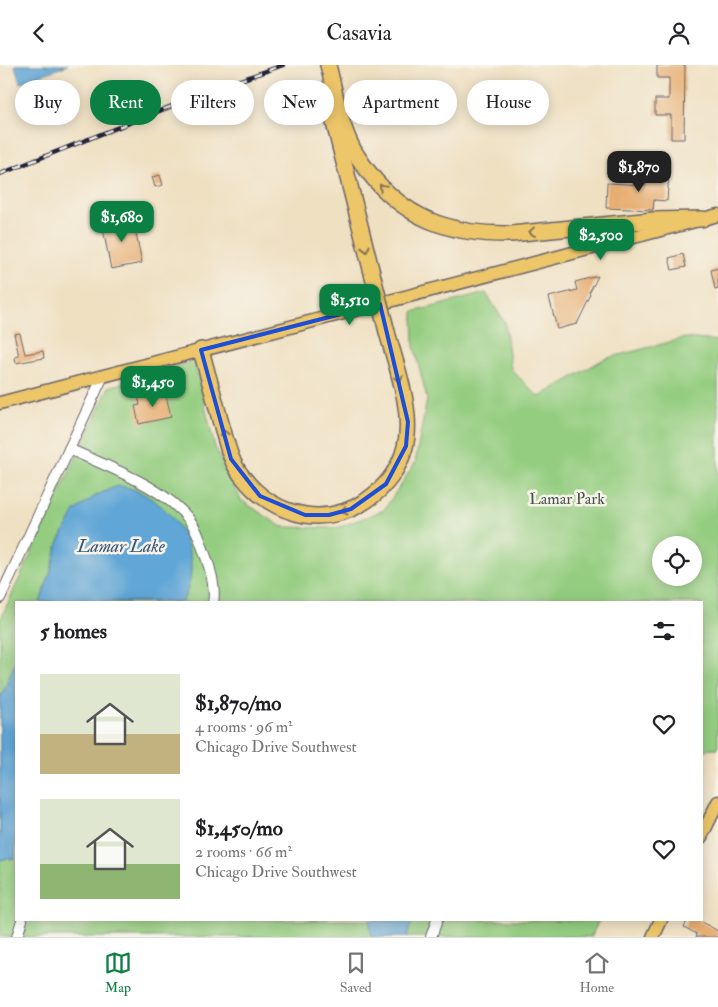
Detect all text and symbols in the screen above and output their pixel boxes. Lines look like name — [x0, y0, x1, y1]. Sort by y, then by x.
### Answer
icon: back — [25, 19, 53, 47]
text: Casavia — [326, 19, 392, 47]
icon: person — [665, 19, 693, 47]
chip: Buy — [15, 80, 80, 125]
chip: Rent — [90, 80, 161, 125]
chip: Filters — [171, 80, 254, 125]
chip: New — [264, 80, 334, 125]
chip: Apartment — [344, 80, 457, 125]
chip: House — [467, 80, 549, 125]
pin: $1,870 — [598, 151, 680, 193]
text: $1,870 — [618, 157, 660, 177]
one-way arrow — [379, 184, 388, 193]
pin: $1,680 — [81, 201, 163, 243]
text: $1,680 — [101, 207, 143, 227]
pin: $2,500 — [560, 219, 642, 261]
text: $2,500 — [579, 225, 623, 245]
one-way arrow — [527, 226, 535, 237]
one-way arrow — [360, 245, 371, 254]
pin: $1,510 — [309, 283, 391, 326]
text: $1,510 — [330, 290, 370, 310]
pin: $1,450 — [112, 365, 194, 408]
text: $1,450 — [132, 372, 174, 392]
one-way arrow — [393, 374, 404, 383]
one-way arrow — [219, 429, 230, 437]
park label: Lamar Park — [529, 489, 605, 509]
one-way arrow — [339, 505, 348, 516]
water label: Lamar Lake — [76, 535, 166, 558]
map controls — [652, 536, 702, 586]
button: locate — [652, 536, 702, 586]
icon: filters — [650, 617, 678, 645]
text: 5 homes — [40, 618, 107, 645]
text: $1,870/mo — [195, 690, 281, 717]
icon: home — [80, 694, 140, 754]
icon: heart — [650, 710, 678, 738]
text: 4 rooms · 96 m² — [195, 717, 293, 737]
text: Chicago Drive Southwest — [195, 737, 357, 757]
text: $1,450/mo — [195, 815, 283, 842]
icon: home — [80, 819, 140, 879]
icon: heart — [650, 835, 678, 863]
text: 2 rooms · 66 m² — [195, 842, 292, 862]
text: Chicago Drive Southwest — [195, 862, 357, 882]
tab: Map — [104, 949, 132, 996]
tab: Saved — [340, 949, 372, 996]
tab: Home — [579, 949, 614, 996]

